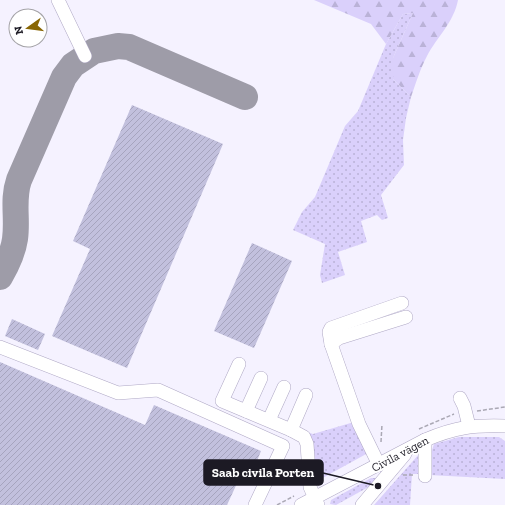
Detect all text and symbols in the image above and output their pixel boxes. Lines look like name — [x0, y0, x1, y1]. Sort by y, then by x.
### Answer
north arrow — [8, 8, 48, 48]
text: N — [11, 24, 26, 36]
street label: Civila vägen — [369, 433, 431, 475]
callout: Saab civila Porten — [204, 460, 323, 485]
text: Saab civila Porten — [212, 465, 315, 480]

